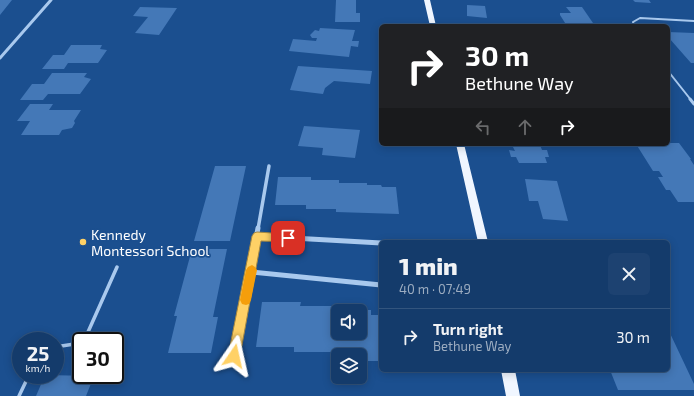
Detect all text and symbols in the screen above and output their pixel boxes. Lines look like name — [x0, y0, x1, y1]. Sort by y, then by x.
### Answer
text: 30 m — [465, 38, 529, 72]
icon: right — [399, 40, 451, 92]
text: Bethune Way — [465, 72, 574, 94]
icon: left — [472, 116, 494, 138]
icon: ahead — [514, 116, 536, 138]
icon: right — [556, 116, 578, 138]
pin — [271, 221, 305, 255]
place label: Kennedy Montessori School — [91, 226, 210, 259]
icon: arrive — [277, 227, 299, 249]
marker: Kennedy Montessori School — [78, 237, 88, 247]
text: 1 min — [399, 251, 458, 280]
button: close — [608, 253, 650, 295]
text: 40 m · 07:49 — [399, 281, 471, 297]
map controls — [331, 304, 367, 384]
button: sound — [331, 304, 367, 340]
text: Turn right — [433, 320, 503, 338]
icon: right — [399, 326, 421, 348]
text: 30 m — [616, 328, 650, 346]
speed limit sign: 30 — [72, 332, 124, 384]
position arrow — [213, 335, 255, 377]
text: Bethune Way — [433, 338, 511, 354]
text: 25 — [27, 341, 49, 365]
button: layers — [331, 348, 367, 384]
text: km/h — [26, 362, 50, 374]

